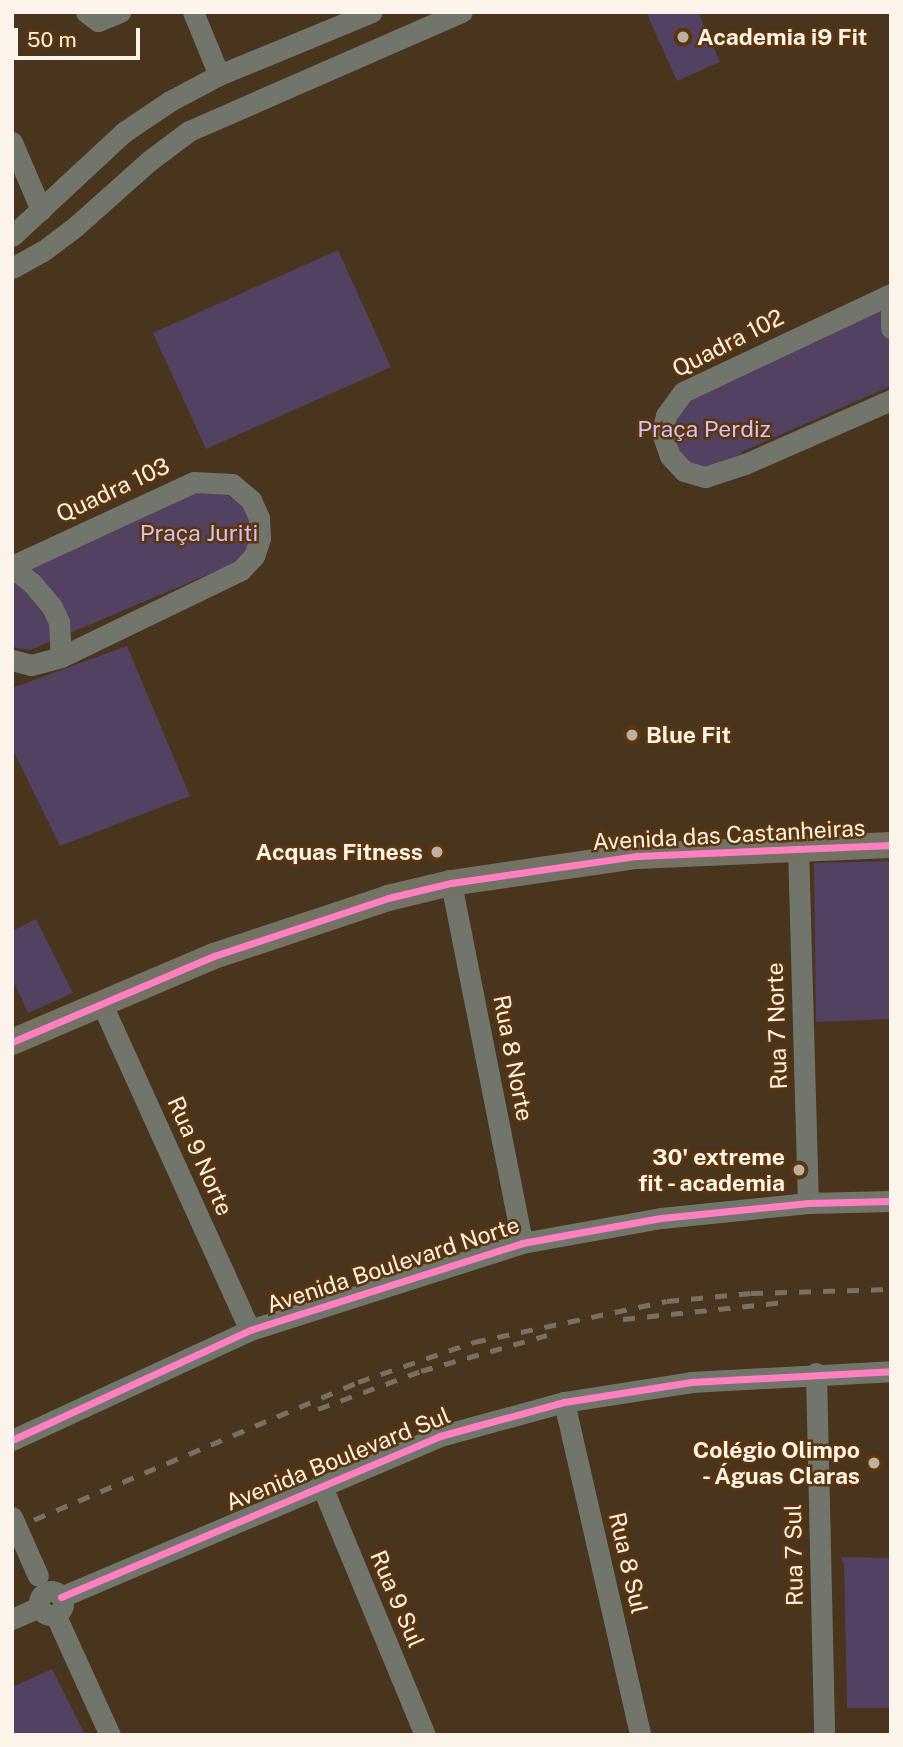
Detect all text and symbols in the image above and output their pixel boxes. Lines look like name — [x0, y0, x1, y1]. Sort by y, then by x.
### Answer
scale bar — [18, 14, 144, 58]
place label: Academia i9 Fit — [697, 23, 867, 51]
text: 50 m — [27, 27, 77, 52]
marker: Academia i9 Fit — [675, 29, 691, 45]
street label: Quadra 102 — [668, 303, 788, 383]
park label: Praça Perdiz — [637, 415, 771, 443]
street label: Quadra 103 — [52, 452, 174, 528]
park label: Praça Juriti — [140, 519, 258, 547]
place label: Blue Fit — [646, 721, 731, 749]
marker: Blue Fit — [624, 727, 640, 743]
street label: Avenida das Castanheiras — [592, 814, 866, 856]
place label: Acquas Fitness — [255, 838, 423, 866]
marker: Acquas Fitness — [429, 844, 445, 860]
street label: Rua 7 Norte — [761, 962, 793, 1090]
street label: Rua 8 Norte — [487, 993, 539, 1123]
street label: Rua 9 Norte — [161, 1092, 239, 1220]
place label: 30' extreme fit - academia — [635, 1143, 785, 1197]
marker: 30' extreme fit - academia — [791, 1162, 807, 1178]
street label: Avenida Boulevard Norte — [263, 1211, 523, 1319]
street label: Avenida Boulevard Sul — [222, 1401, 454, 1517]
place label: Colégio Olimpo - Águas Claras — [693, 1436, 860, 1490]
marker: Colégio Olimpo - Águas Claras — [866, 1455, 882, 1471]
street label: Rua 7 Sul — [779, 1504, 809, 1606]
street label: Rua 8 Sul — [603, 1510, 653, 1616]
street label: Rua 9 Sul — [364, 1546, 430, 1652]

